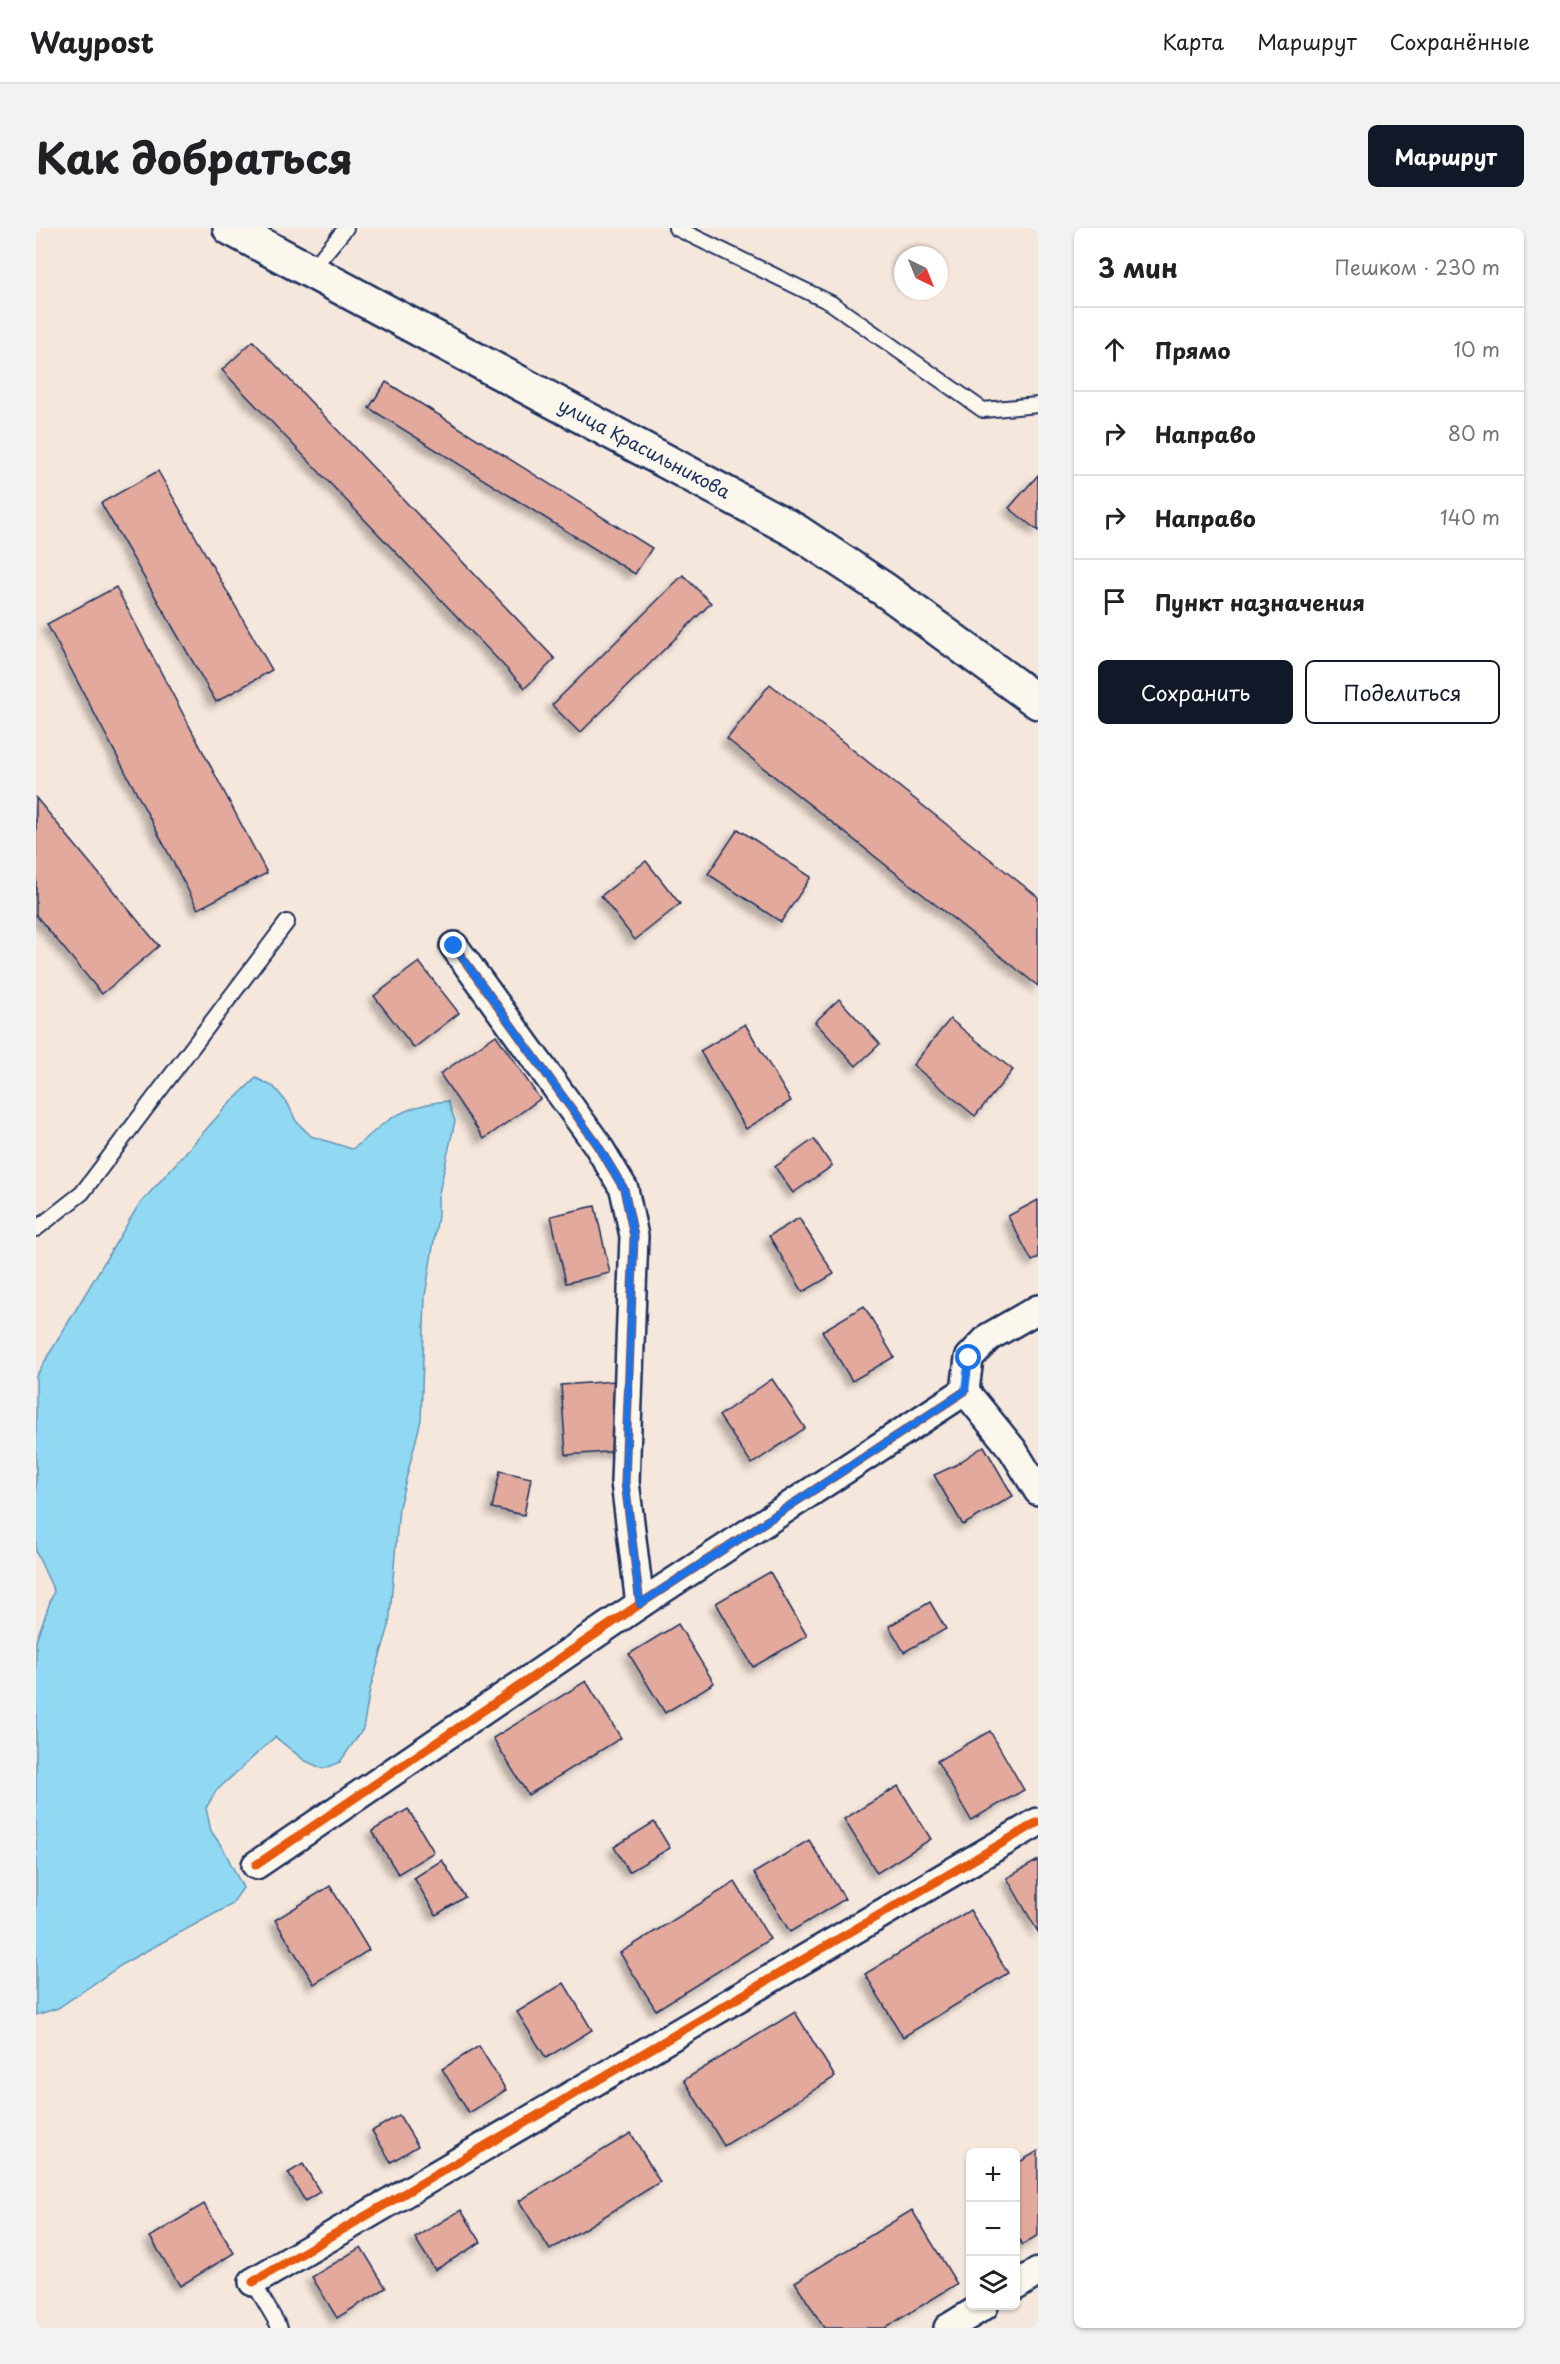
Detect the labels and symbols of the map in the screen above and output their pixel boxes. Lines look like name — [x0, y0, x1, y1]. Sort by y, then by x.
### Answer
north arrow — [894, 246, 948, 300]
street label: улица Красильникова — [554, 391, 736, 505]
route end — [440, 932, 466, 958]
route start — [955, 1344, 981, 1370]

